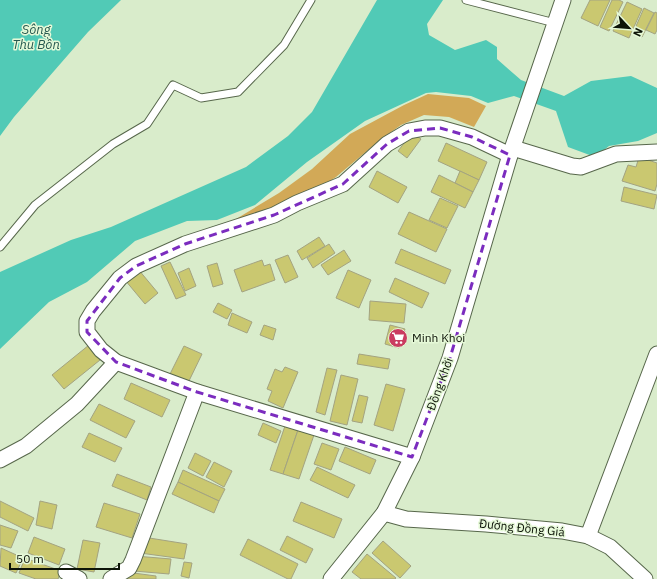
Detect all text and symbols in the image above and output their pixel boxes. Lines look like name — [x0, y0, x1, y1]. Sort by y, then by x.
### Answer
north arrow — [609, 8, 649, 48]
water label: Sông Thu Bồn — [12, 21, 60, 53]
text: N — [630, 26, 646, 39]
supermarket icon: Minh Khoi — [387, 327, 409, 349]
place label: Minh Khoi — [412, 330, 465, 345]
street label: Đồng Khởi — [423, 355, 456, 412]
street label: Đường Đồng Giá — [478, 516, 566, 540]
scale bar — [10, 545, 119, 571]
text: 50 m — [16, 551, 44, 566]

